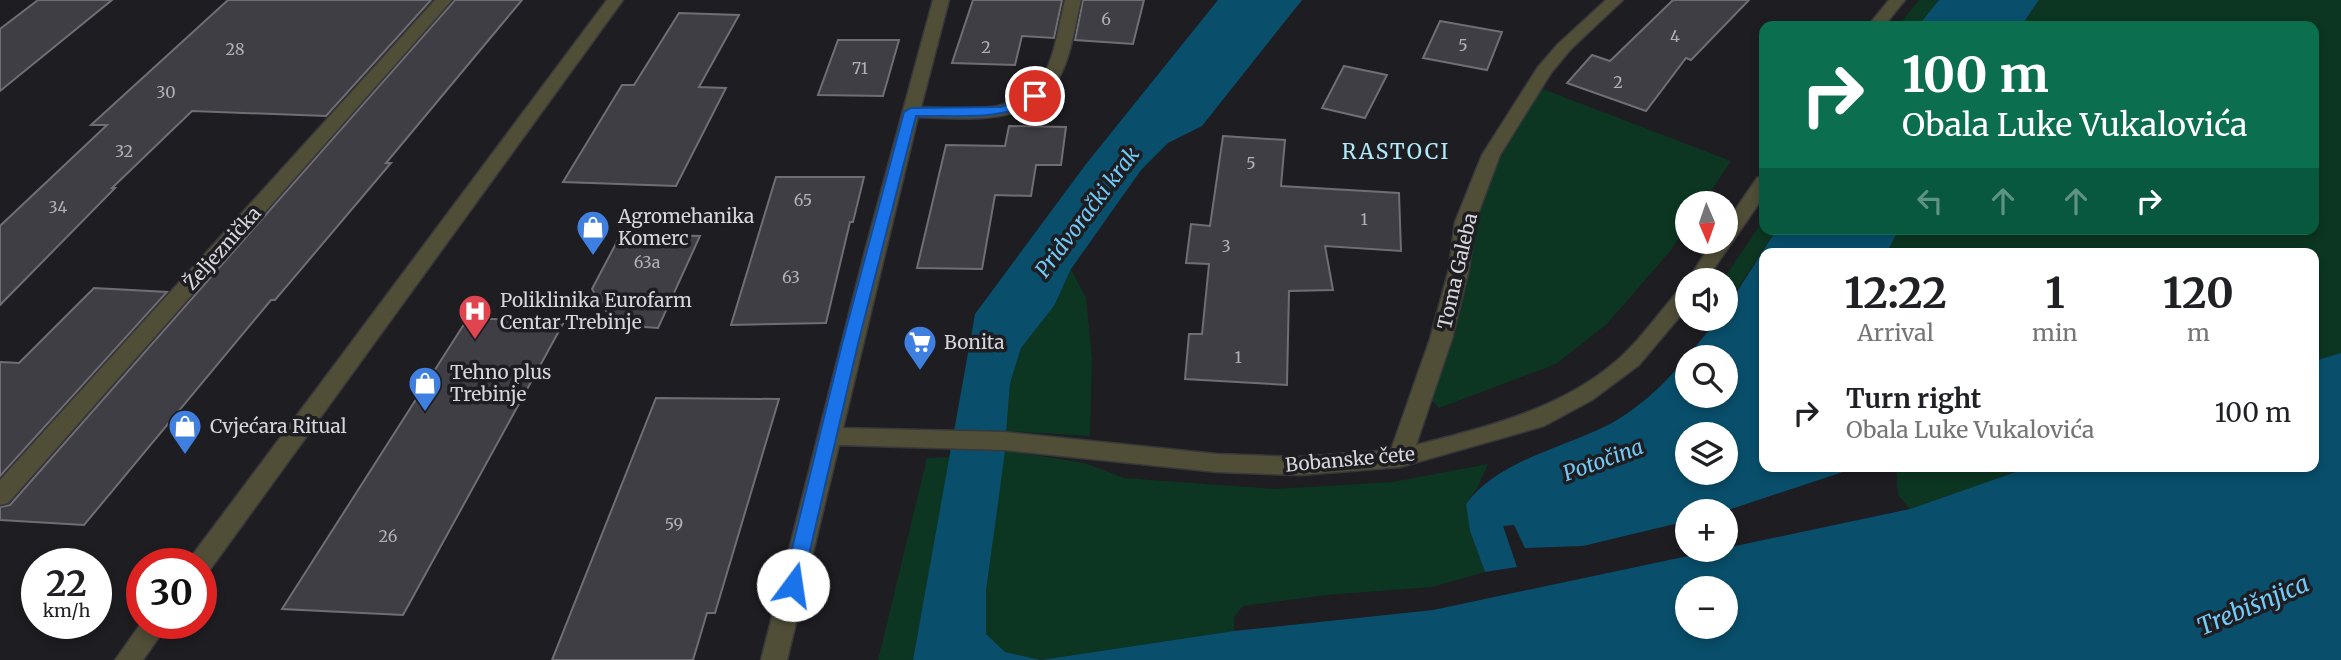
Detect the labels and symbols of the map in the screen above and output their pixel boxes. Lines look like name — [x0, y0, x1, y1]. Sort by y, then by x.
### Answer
house number: 6 — [1101, 9, 1111, 29]
house number: 4 — [1670, 26, 1680, 46]
house number: 5 — [1458, 35, 1468, 55]
house number: 2 — [981, 37, 991, 57]
house number: 28 — [226, 39, 244, 59]
house number: 71 — [852, 58, 868, 78]
pin — [1005, 66, 1065, 126]
house number: 2 — [1613, 72, 1623, 92]
house number: 30 — [156, 82, 176, 102]
district label: RASTOCI — [1342, 138, 1450, 165]
house number: 32 — [115, 141, 133, 161]
water label: Pridvorački krak — [1029, 141, 1145, 283]
house number: 5 — [1246, 153, 1256, 173]
house number: 65 — [794, 190, 812, 210]
north arrow — [1675, 191, 1738, 254]
house number: 34 — [49, 197, 68, 217]
street label: Željeznička — [178, 201, 266, 295]
place label: Agromehanika Komerc — [617, 204, 754, 250]
shop icon: Agromehanika Komerc — [574, 208, 612, 257]
house number: 1 — [1360, 209, 1368, 229]
street label: Toma Galeba — [1432, 210, 1482, 332]
house number: 3 — [1221, 236, 1231, 256]
house number: 63a — [634, 252, 661, 272]
house number: 63 — [782, 267, 800, 287]
place label: Poliklinika Eurofarm Centar Trebinje — [500, 288, 692, 334]
hospital icon: Poliklinika Eurofarm Centar Trebinje — [456, 292, 494, 341]
supermarket icon: Bonita — [901, 323, 939, 372]
place label: Bonita — [944, 330, 1005, 354]
house number: 1 — [1234, 347, 1242, 367]
place label: Tehno plus Trebinje — [450, 360, 551, 406]
shop icon: Tehno plus Trebinje — [406, 364, 444, 413]
shop icon: Cvjećara Ritual — [166, 407, 204, 456]
place label: Cvjećara Ritual — [210, 414, 347, 438]
water label: Potočina — [1559, 433, 1647, 487]
street label: Bobanske čete — [1284, 441, 1416, 477]
house number: 59 — [665, 514, 683, 534]
house number: 26 — [379, 526, 398, 546]
speed limit sign: 30 — [126, 548, 217, 639]
position arrow — [756, 548, 830, 622]
water label: Trebišnjica — [2192, 568, 2314, 642]

